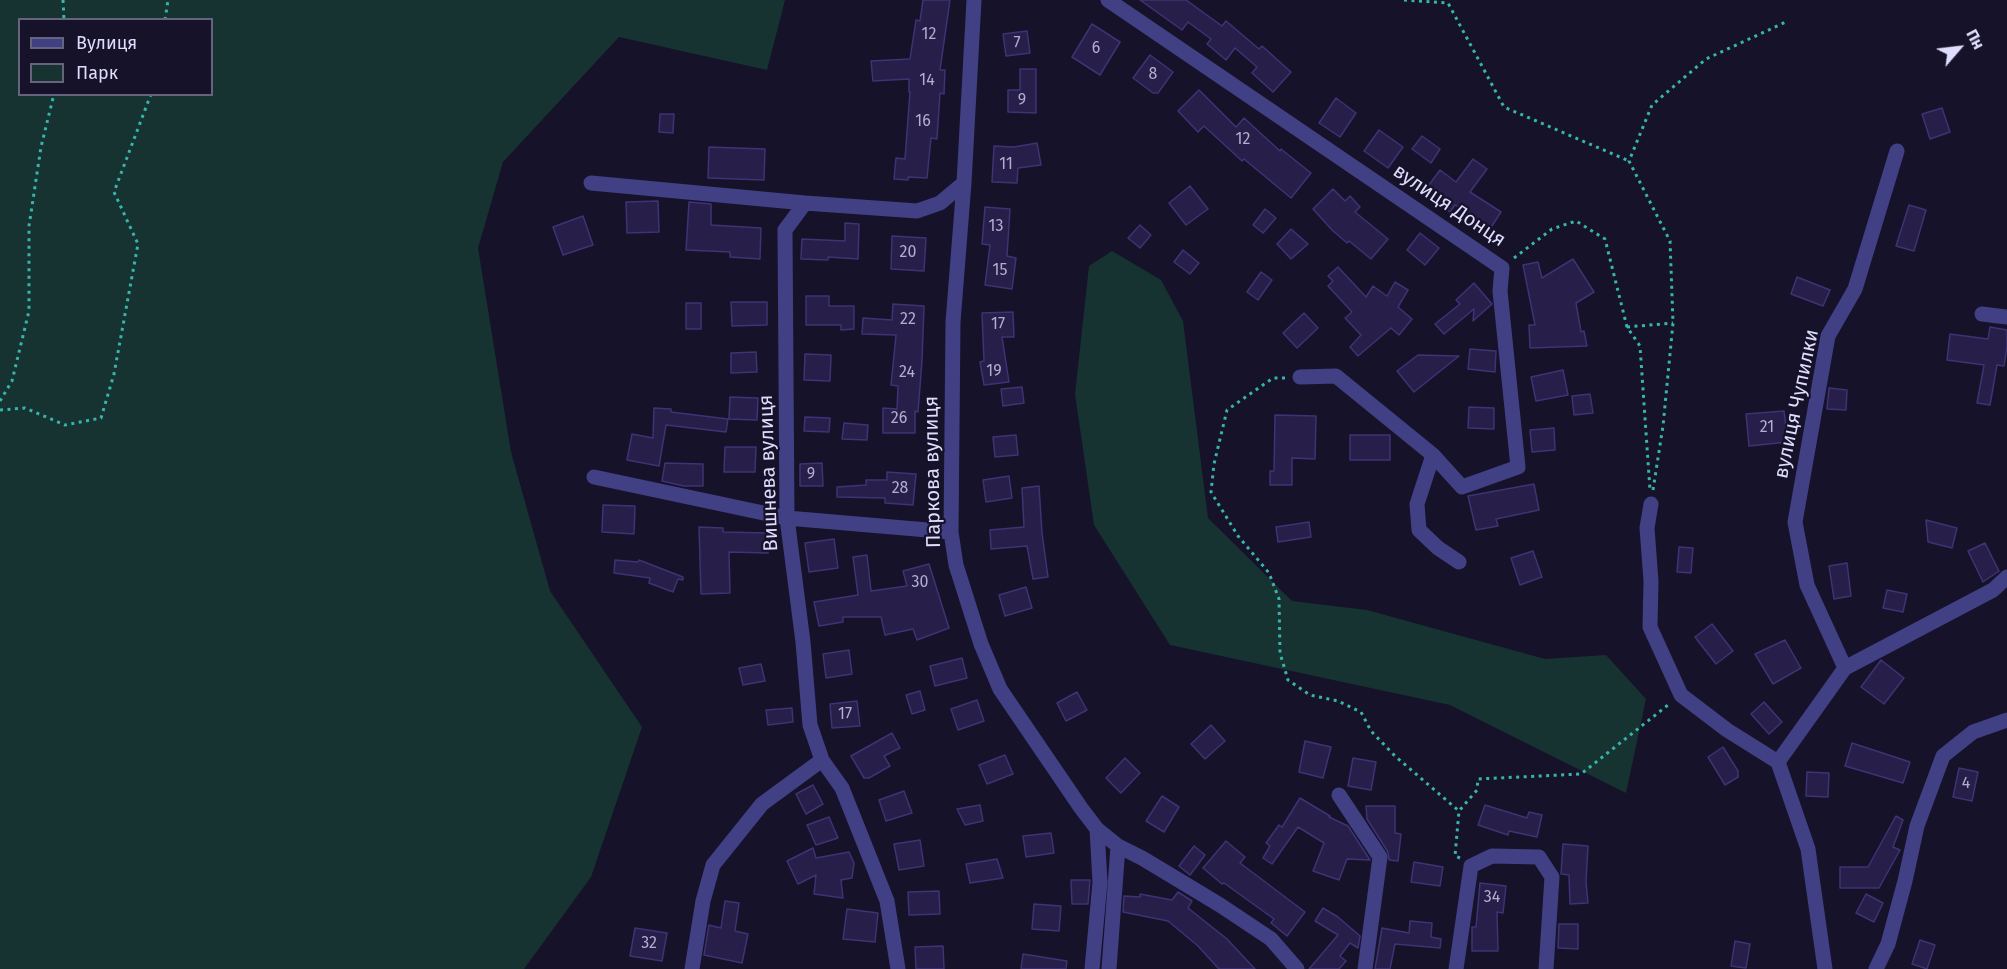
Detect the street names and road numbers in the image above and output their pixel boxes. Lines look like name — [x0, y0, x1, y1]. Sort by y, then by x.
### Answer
street label: вулиця Донця — [1388, 160, 1510, 252]
street label: вулиця Чупилки — [1769, 327, 1825, 481]
street label: Вишнева вулиця — [754, 394, 784, 552]
street label: Паркова вулиця — [920, 396, 946, 548]

